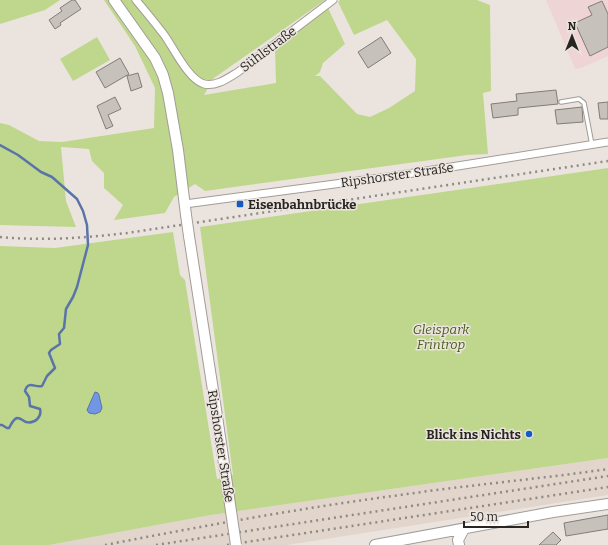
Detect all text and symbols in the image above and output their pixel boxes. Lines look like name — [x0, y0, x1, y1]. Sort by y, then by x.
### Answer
north arrow — [552, 16, 592, 56]
text: N — [568, 20, 577, 33]
street label: Sühlstraße — [237, 23, 299, 75]
street label: Ripshorster Straße — [340, 160, 454, 190]
place label: Eisenbahnbrücke — [248, 197, 356, 212]
marker: Eisenbahnbrücke — [235, 199, 245, 209]
park label: Gleispark Frintrop — [413, 322, 470, 352]
street label: Ripshorster Straße — [205, 389, 237, 503]
place label: Blick ins Nichts — [426, 427, 521, 442]
marker: Blick ins Nichts — [524, 429, 534, 439]
scale bar — [464, 503, 528, 529]
text: 50 m — [470, 510, 499, 524]

